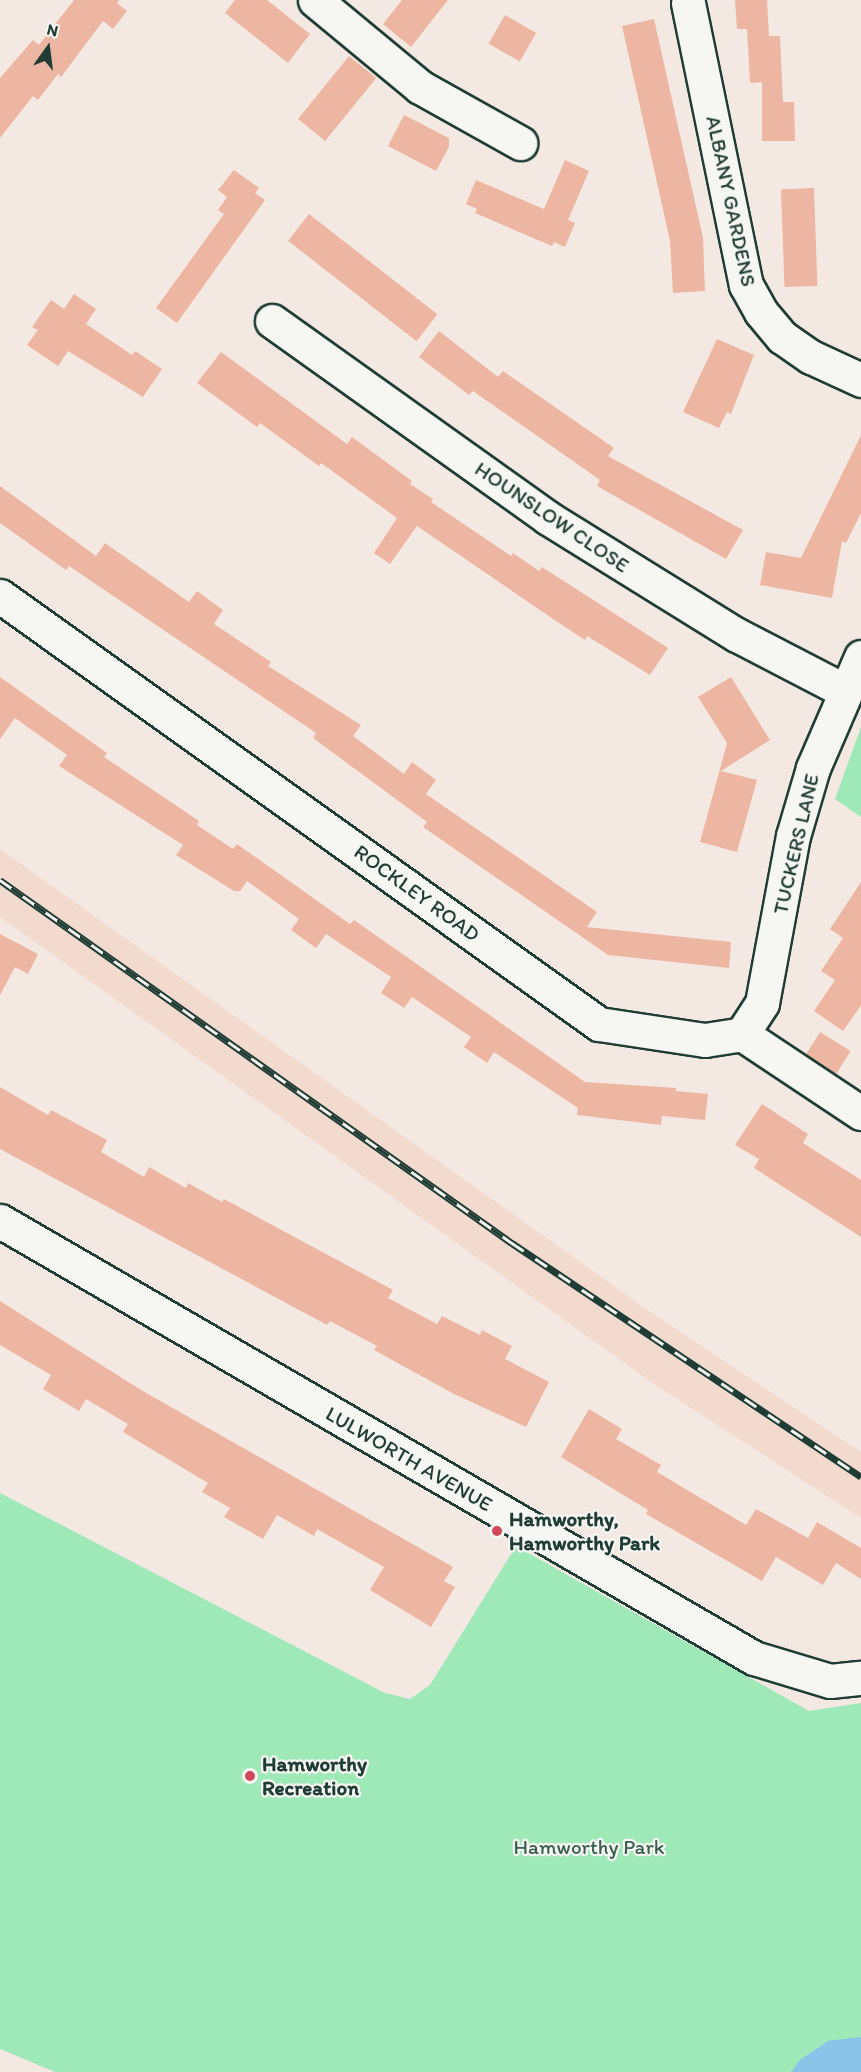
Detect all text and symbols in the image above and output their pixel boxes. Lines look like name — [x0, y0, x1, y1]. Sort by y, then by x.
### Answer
north arrow — [18, 18, 78, 78]
text: N — [45, 20, 60, 41]
street label: ALBANY GARDENS — [701, 113, 761, 289]
street label: HOUNSLOW CLOSE — [470, 456, 634, 578]
street label: TUCKERS LANE — [768, 771, 824, 917]
street label: ROCKLEY ROAD — [350, 839, 484, 947]
street label: LULWORTH AVENUE — [321, 1401, 497, 1517]
place label: Hamworthy, Hamworthy Park — [509, 1506, 660, 1556]
marker: Hamworthy, Hamworthy Park — [490, 1524, 504, 1538]
place label: Hamworthy Recreation — [262, 1751, 367, 1801]
marker: Hamworthy Recreation — [243, 1769, 257, 1783]
park label: Hamworthy Park — [513, 1834, 665, 1860]

